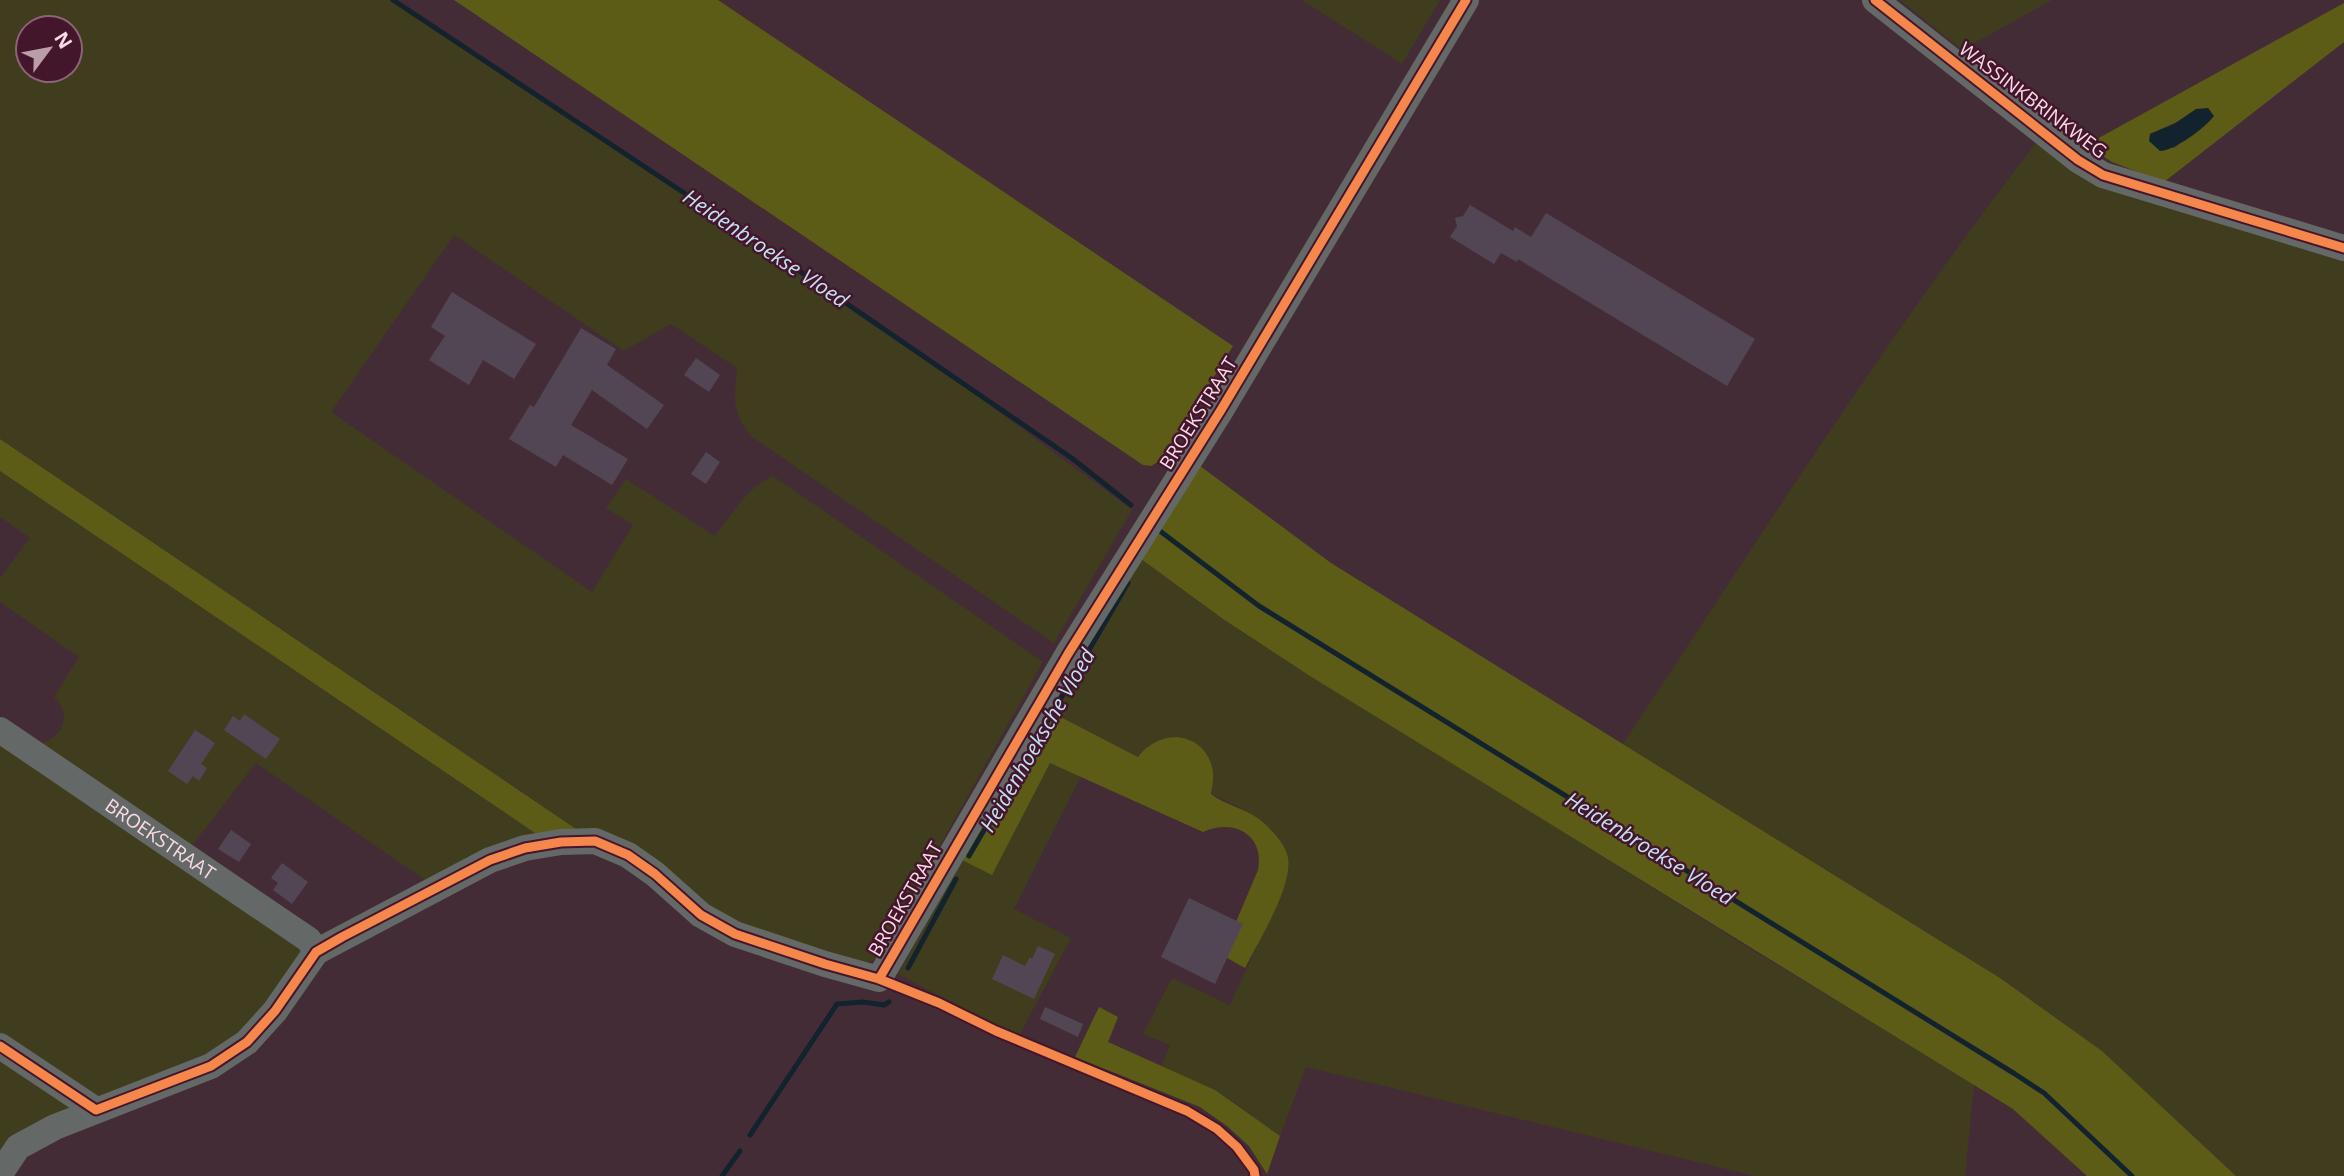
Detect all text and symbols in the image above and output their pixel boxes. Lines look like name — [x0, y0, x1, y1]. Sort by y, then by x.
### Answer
north arrow — [14, 14, 84, 84]
text: N — [48, 27, 79, 53]
street label: WASSINKBRINKWEG — [1954, 36, 2112, 164]
water label: Heidenbroekse Vloed — [678, 182, 855, 314]
street label: BROEKSTRAAT — [1153, 351, 1243, 474]
water label: Heidenhoeksche Vloed — [973, 643, 1101, 837]
water label: Heidenbroekse Vloed — [1560, 785, 1740, 912]
street label: BROEKSTRAAT — [100, 792, 221, 886]
street label: BROEKSTRAAT — [862, 837, 949, 961]

